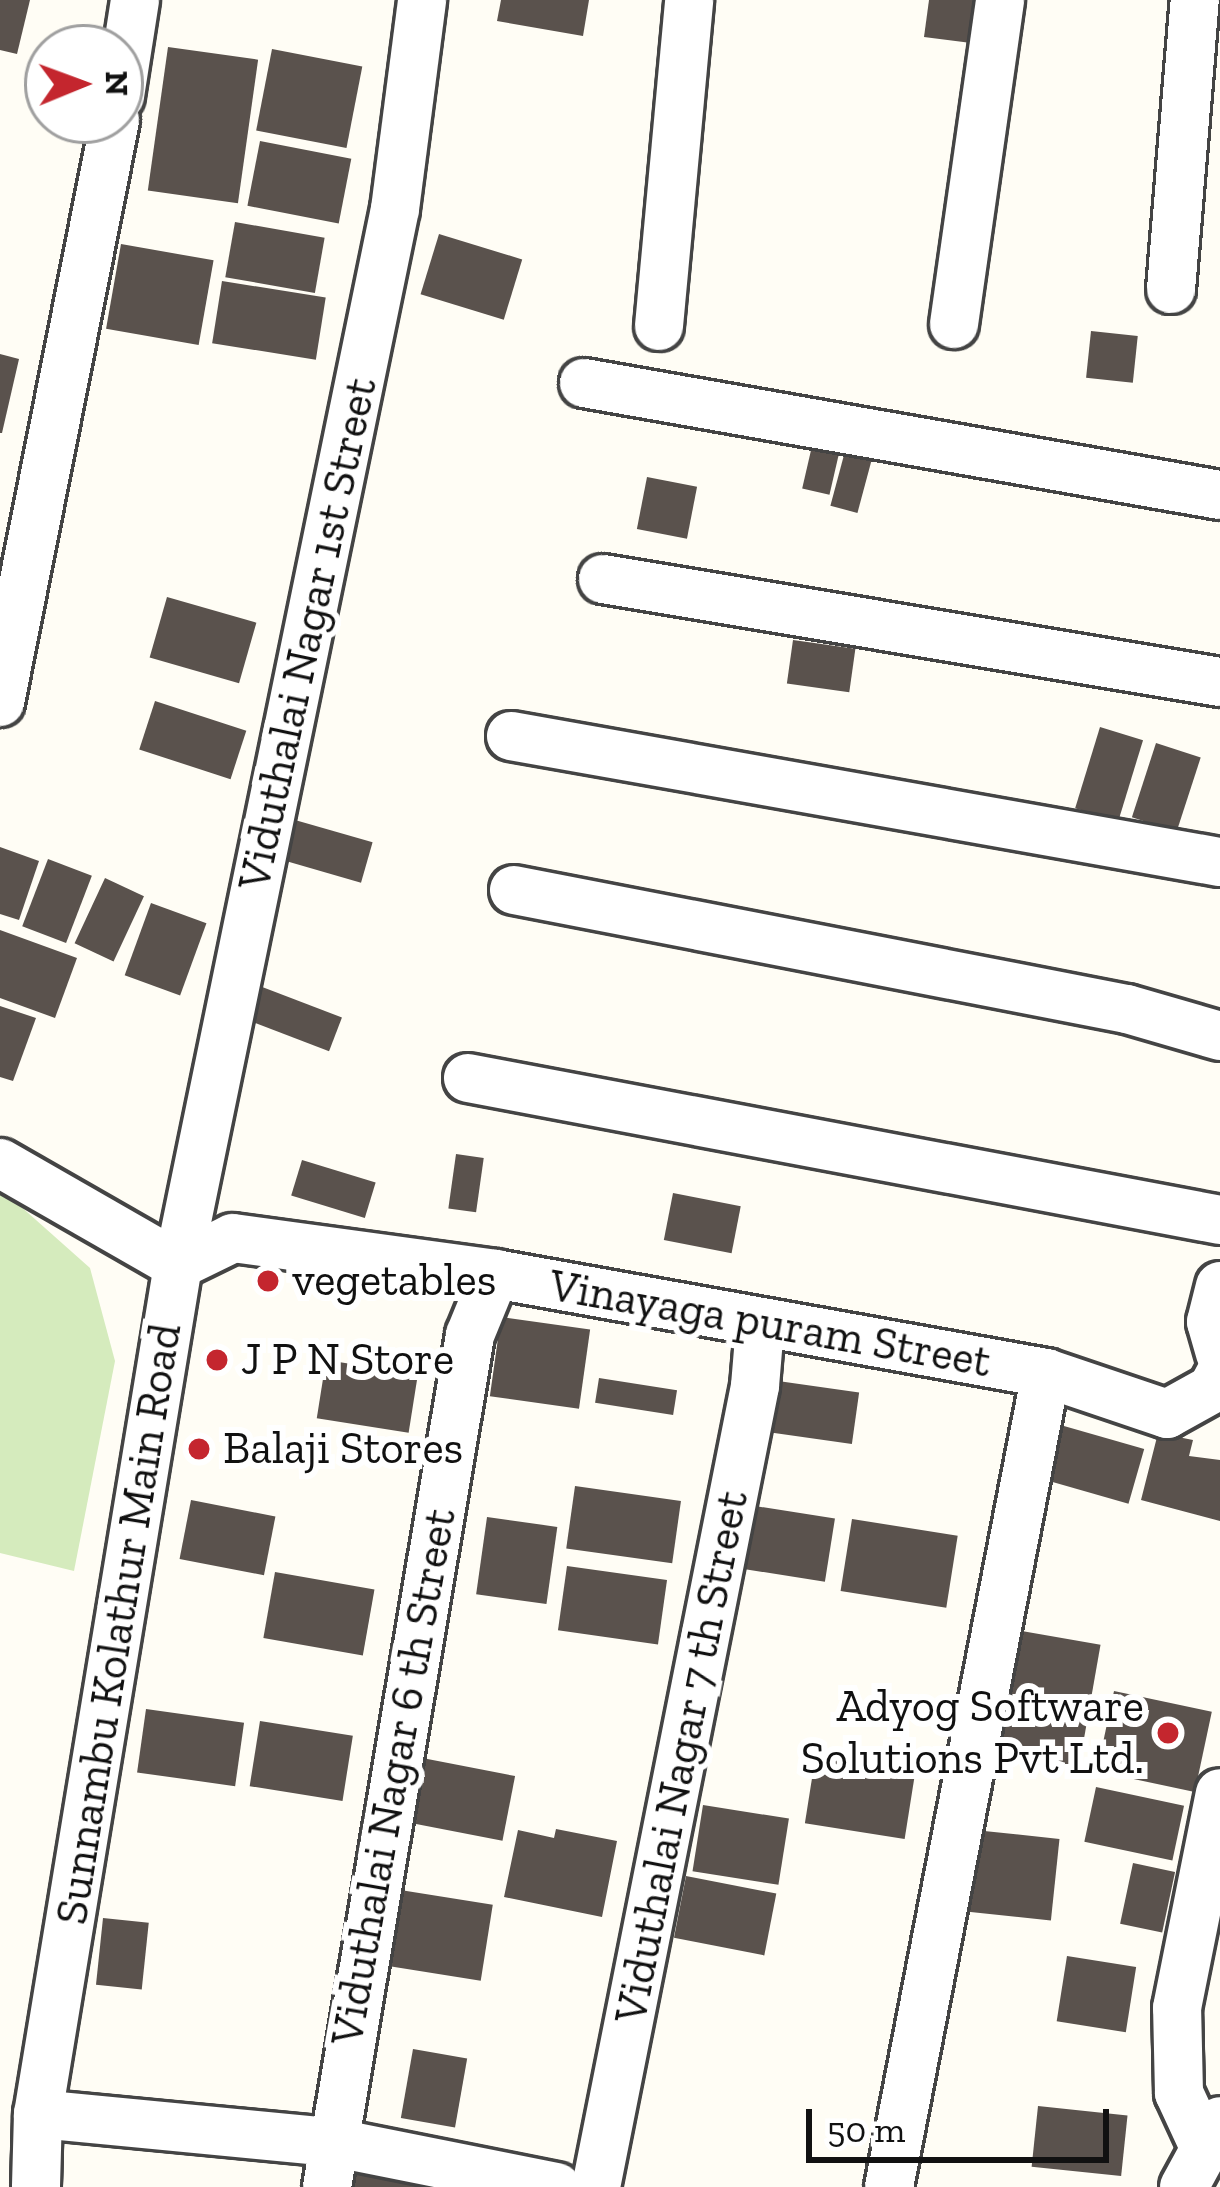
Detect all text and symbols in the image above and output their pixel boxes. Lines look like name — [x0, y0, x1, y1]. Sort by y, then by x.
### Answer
north arrow — [24, 24, 144, 144]
text: N — [98, 71, 137, 96]
street label: Viduthalai Nagar 1st Street — [227, 373, 389, 895]
place label: vegetables — [292, 1254, 496, 1308]
street label: Vinayaga puram Street — [545, 1259, 995, 1389]
marker: vegetables — [255, 1268, 281, 1294]
street label: Sunnambu Kolathur Main Road — [45, 1319, 193, 1929]
place label: J P N Store — [241, 1333, 455, 1387]
marker: J P N Store — [204, 1347, 230, 1373]
place label: Balaji Stores — [223, 1422, 463, 1476]
marker: Balaji Stores — [186, 1436, 212, 1462]
street label: Viduthalai Nagar 7 th Street — [604, 1486, 760, 2028]
street label: Viduthalai Nagar 6 th Street — [320, 1504, 468, 2050]
place label: Adyog Software Solutions Pvt Ltd. — [801, 1680, 1144, 1786]
marker: Adyog Software Solutions Pvt Ltd. — [1155, 1720, 1181, 1746]
scale bar — [812, 2085, 1115, 2159]
text: 50 m — [827, 2108, 905, 2151]

